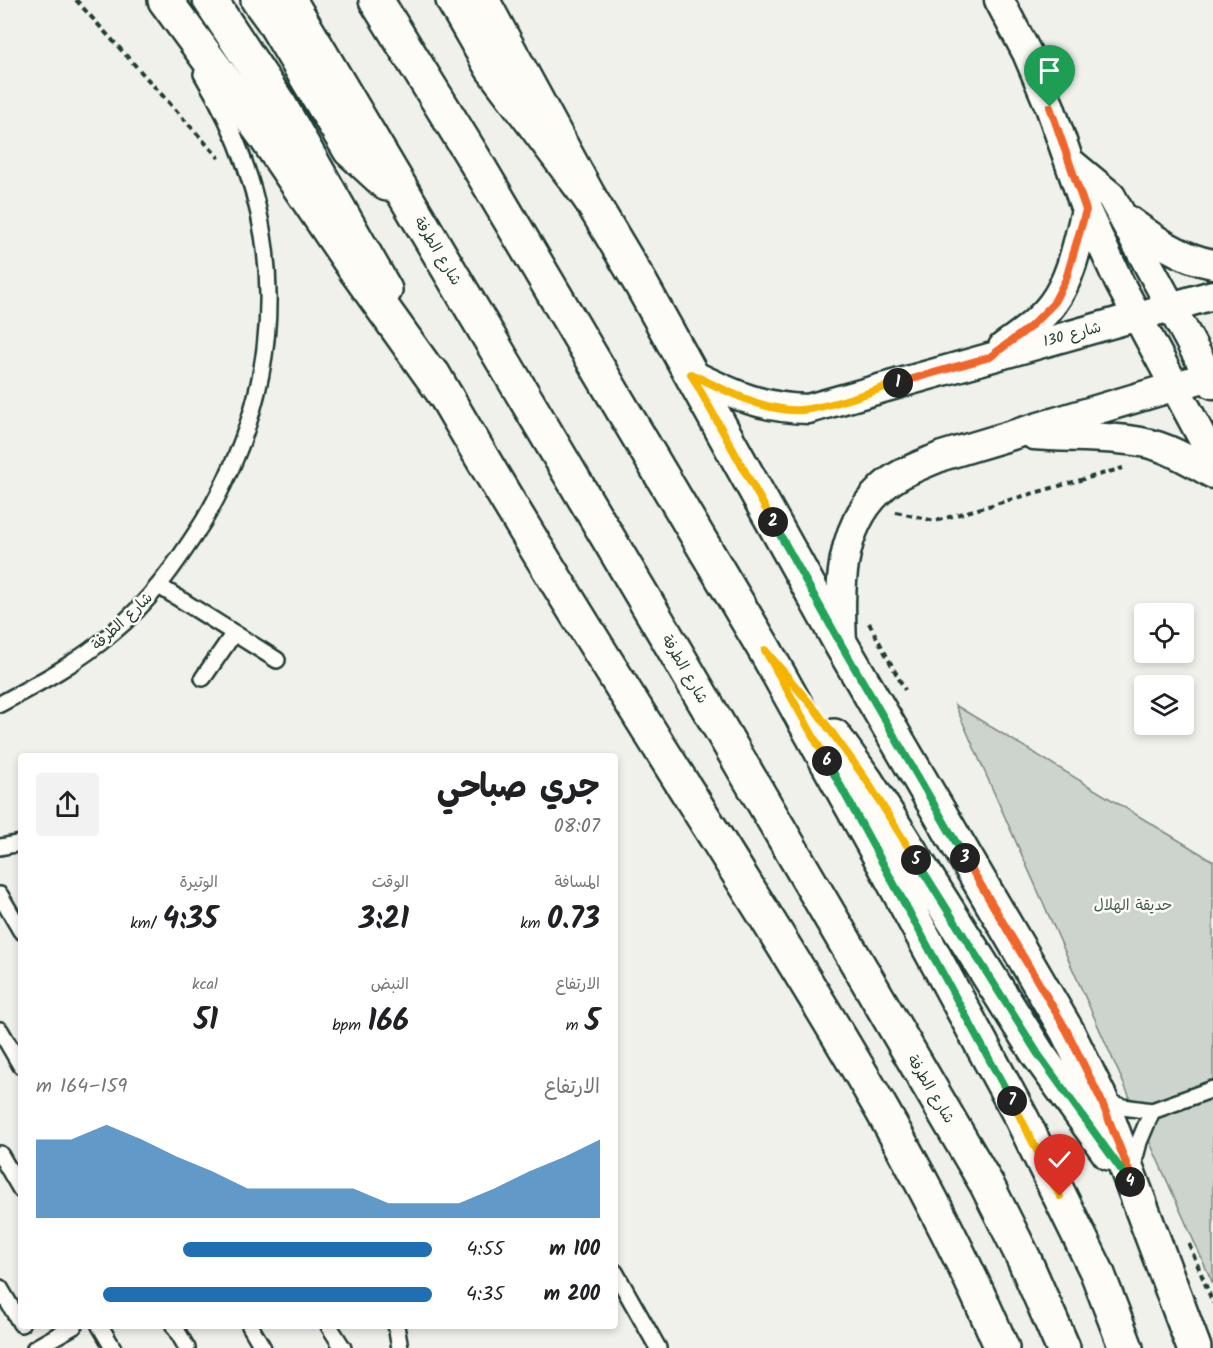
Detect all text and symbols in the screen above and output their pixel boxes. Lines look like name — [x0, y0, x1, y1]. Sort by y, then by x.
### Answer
pin — [1024, 45, 1075, 107]
icon: arrive — [1033, 54, 1066, 87]
street label: شارع الطرفة — [407, 213, 467, 290]
street label: شارع 130 — [1041, 316, 1104, 354]
pin: 1 — [883, 368, 913, 398]
text: 1 — [896, 370, 900, 395]
pin: 2 — [758, 507, 788, 537]
text: 2 — [768, 509, 778, 534]
street label: شارع الطرفة — [87, 587, 159, 657]
map controls — [1134, 603, 1194, 735]
button: locate — [1134, 603, 1194, 663]
street label: شارع الطرفة — [655, 630, 714, 709]
button: layers — [1134, 675, 1194, 735]
pin: 6 — [812, 746, 842, 776]
text: 6 — [823, 748, 831, 773]
text: جري صباحي — [437, 762, 600, 815]
button: share — [36, 773, 99, 836]
text: 08:07 — [554, 811, 600, 843]
pin: 3 — [950, 843, 980, 873]
pin: 5 — [901, 845, 931, 875]
text: 3 — [961, 845, 969, 870]
text: 5 — [912, 847, 920, 872]
text: الوتيرة — [179, 870, 218, 895]
text: الوقت — [372, 870, 409, 895]
text: المسافة — [554, 870, 600, 895]
park label: حديقة الهلال — [1094, 894, 1172, 918]
text: 4:35 — [163, 896, 218, 944]
text: 3:21 — [359, 896, 409, 944]
text: 0.73 — [547, 896, 600, 944]
text: /km — [130, 911, 163, 936]
text: km — [520, 911, 547, 936]
text: kcal — [192, 972, 218, 997]
text: النبض — [371, 972, 409, 997]
text: الارتفاع — [555, 972, 600, 997]
text: 51 — [194, 997, 218, 1045]
text: 166 — [367, 998, 409, 1046]
text: 5 — [585, 998, 600, 1046]
text: bpm — [332, 1013, 367, 1038]
text: m — [566, 1013, 585, 1038]
street label: شارع الطرفة — [900, 1051, 960, 1128]
text: 159–164 m — [36, 1071, 127, 1103]
text: الارتفاع — [544, 1072, 600, 1104]
pin: 7 — [997, 1086, 1027, 1116]
text: 7 — [1008, 1088, 1016, 1113]
pin — [1034, 1134, 1085, 1196]
icon: check — [1043, 1143, 1076, 1176]
pin: 4 — [1115, 1167, 1145, 1197]
text: 4 — [1126, 1169, 1134, 1194]
text: 4:55 — [467, 1234, 504, 1266]
text: 100 m — [549, 1234, 600, 1266]
text: 4:35 — [466, 1279, 504, 1311]
text: 200 m — [544, 1279, 600, 1311]

